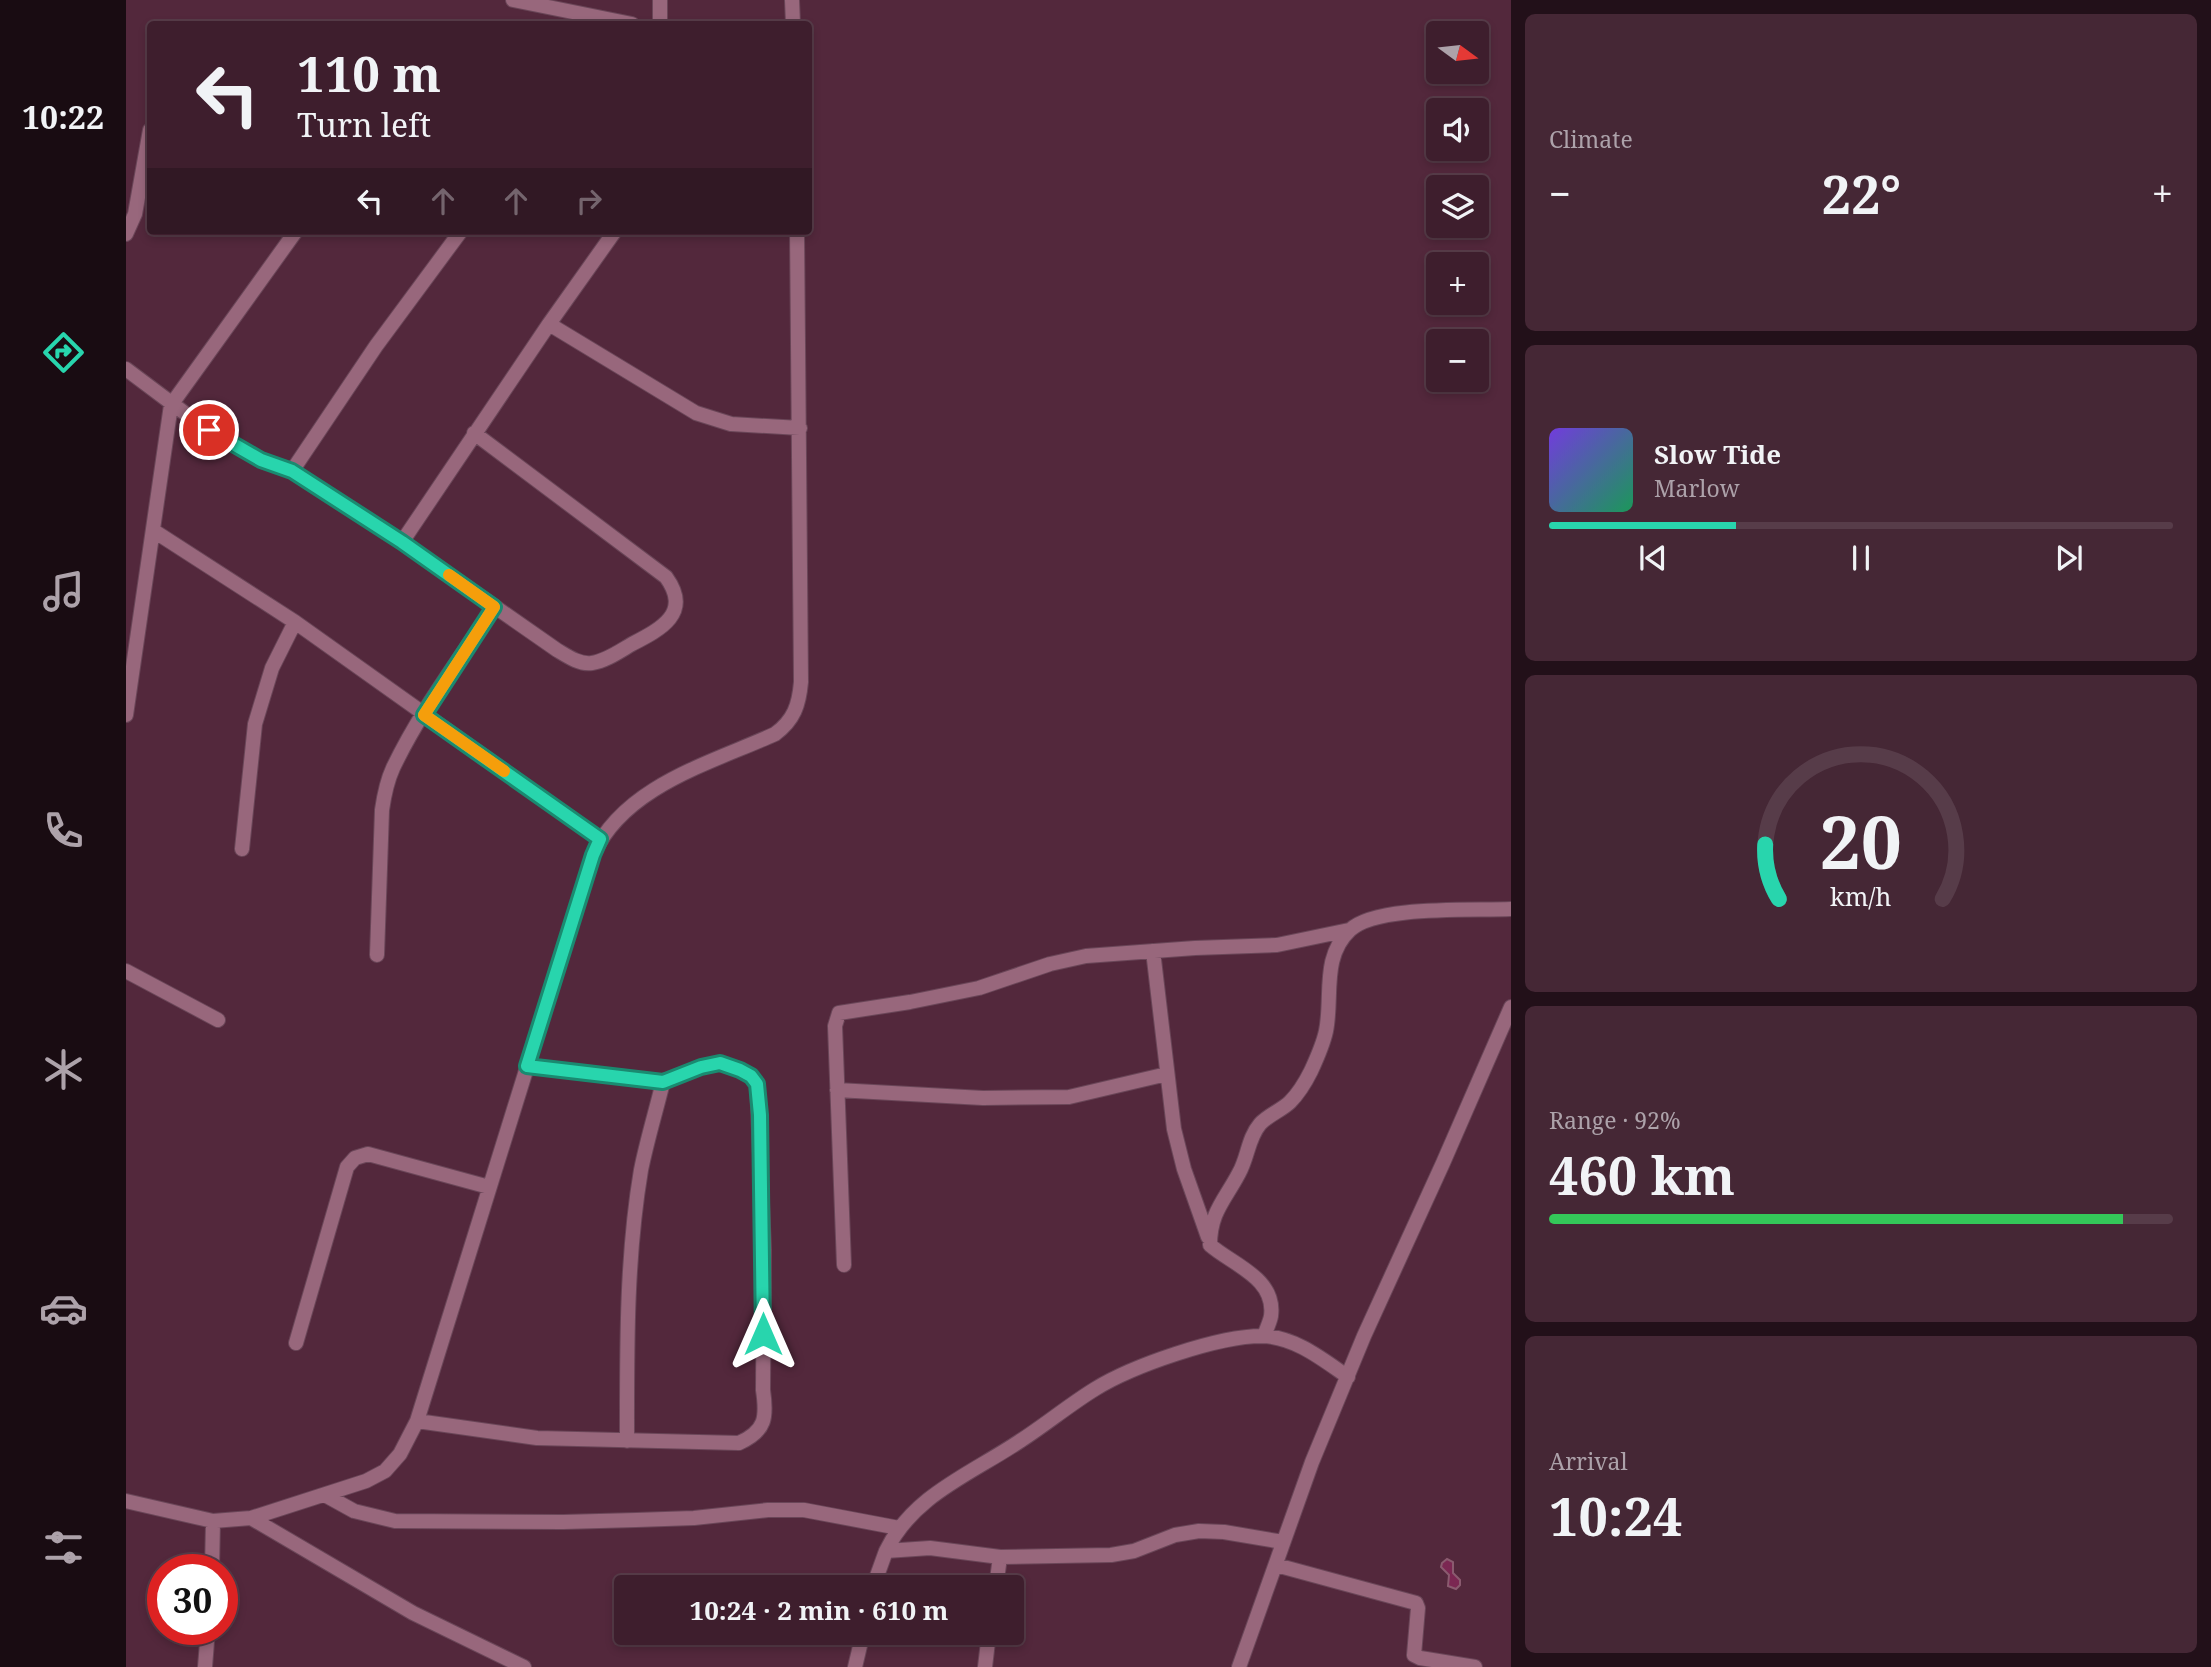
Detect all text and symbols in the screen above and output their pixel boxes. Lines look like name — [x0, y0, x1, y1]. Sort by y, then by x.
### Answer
north arrow — [1426, 21, 1489, 84]
map controls — [1426, 21, 1489, 392]
text: 110 m — [297, 40, 441, 106]
icon: left — [182, 49, 273, 140]
text: 10:22 — [22, 95, 104, 138]
button: sound — [1426, 98, 1489, 161]
text: Turn left — [297, 103, 431, 146]
text: Climate — [1549, 123, 1633, 155]
text: 22° — [1822, 158, 1901, 229]
text: − — [1549, 167, 1571, 219]
text: + — [2152, 167, 2173, 219]
button: layers — [1426, 175, 1489, 238]
icon: left — [351, 182, 389, 220]
icon: ahead — [424, 182, 462, 220]
icon: ahead — [497, 182, 535, 220]
icon: right — [570, 182, 608, 220]
button: + — [1426, 252, 1489, 315]
icon: directions — [39, 328, 88, 377]
button: − — [1426, 329, 1489, 392]
pin — [179, 400, 239, 460]
icon: arrive — [190, 411, 228, 449]
text: Slow Tide — [1654, 436, 1781, 472]
text: Marlow — [1654, 472, 1740, 504]
icon: previous — [1634, 539, 1672, 577]
icon: pause — [1842, 539, 1880, 577]
icon: next — [2050, 539, 2088, 577]
icon: music — [39, 567, 88, 616]
text: 20 — [1820, 792, 1902, 891]
icon: phone — [39, 806, 88, 855]
text: km/h — [1830, 879, 1892, 913]
icon: climate — [39, 1045, 88, 1094]
text: Range · 92% — [1549, 1104, 1681, 1136]
text: 460 km — [1549, 1139, 1735, 1210]
icon: car — [39, 1284, 88, 1333]
position arrow — [726, 1297, 800, 1371]
text: Arrival — [1549, 1445, 1628, 1477]
text: 10:24 — [1549, 1480, 1682, 1551]
icon: filters — [39, 1523, 88, 1572]
speed limit sign: 30 — [147, 1554, 238, 1645]
text: 10:24 · 2 min · 610 m — [689, 1592, 949, 1628]

